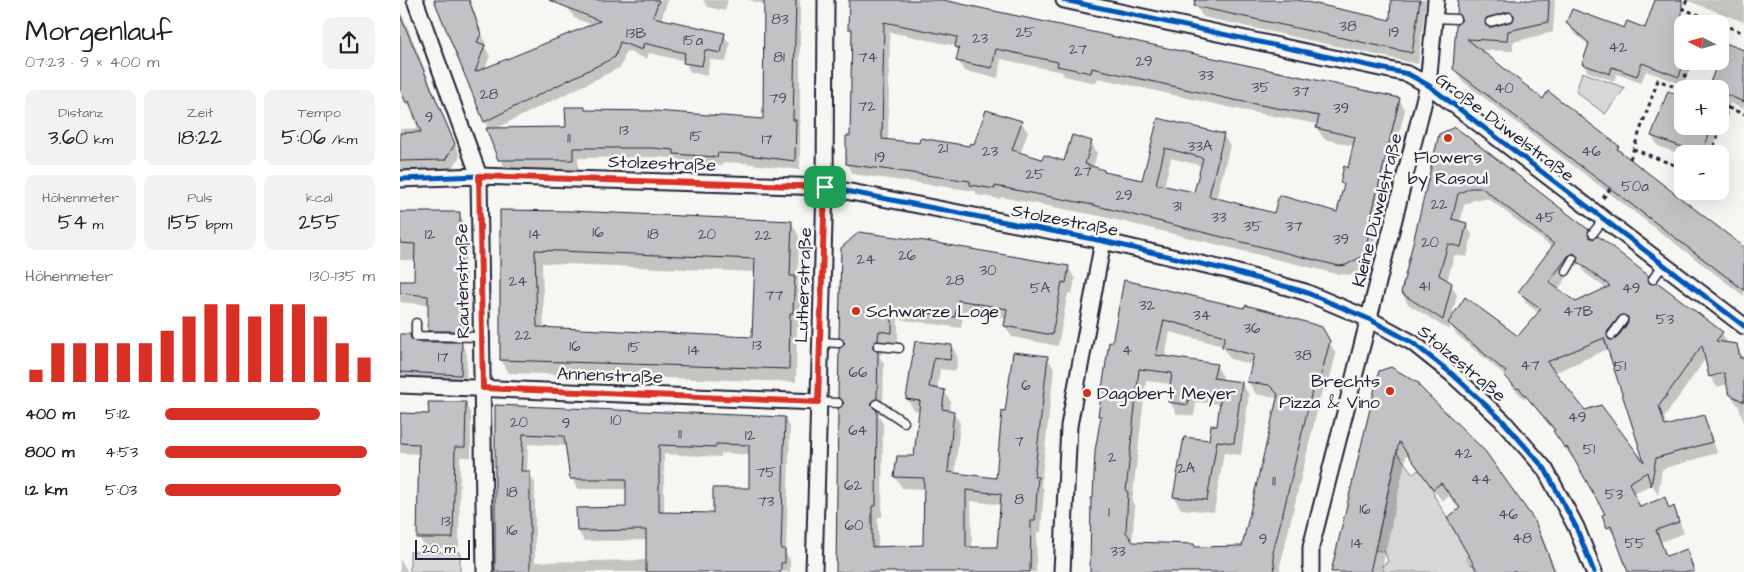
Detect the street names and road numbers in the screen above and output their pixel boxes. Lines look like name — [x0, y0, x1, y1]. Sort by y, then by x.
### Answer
street label: Große Düwelstraße — [1430, 67, 1580, 188]
street label: Kleine Düwelstraße — [1346, 130, 1409, 290]
street label: Stolzestraße — [607, 149, 717, 178]
street label: Stolzestraße — [1009, 198, 1121, 243]
street label: Rautenstraße — [449, 223, 476, 339]
street label: Lutherstraße — [789, 227, 818, 343]
street label: Stolzestraße — [1412, 319, 1511, 408]
street label: Annenstraße — [556, 361, 664, 390]

